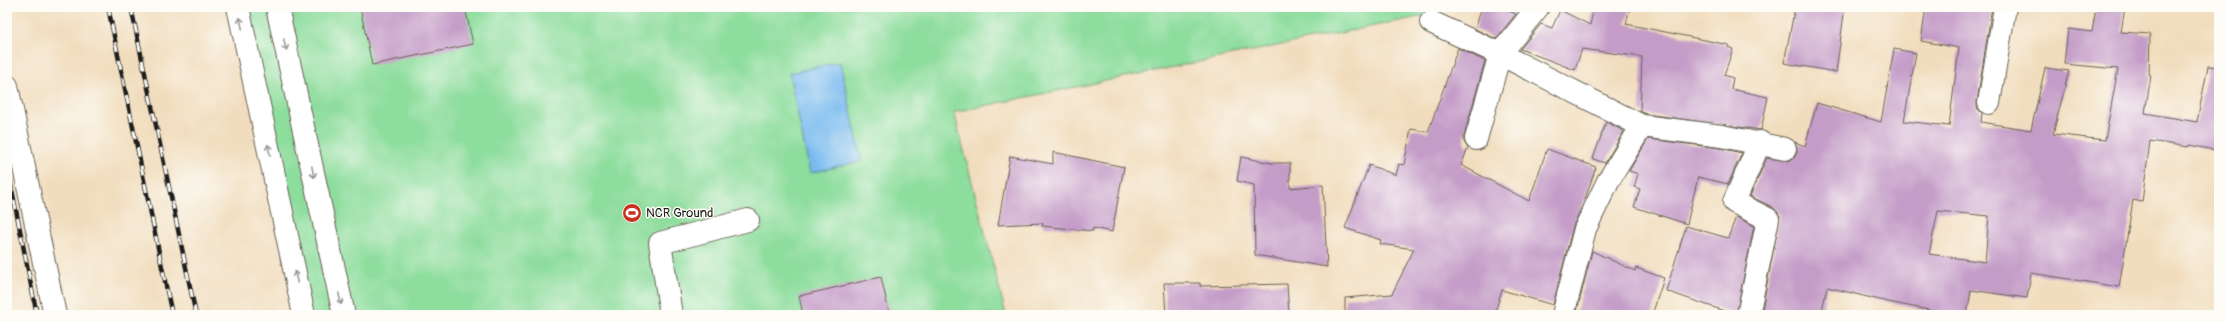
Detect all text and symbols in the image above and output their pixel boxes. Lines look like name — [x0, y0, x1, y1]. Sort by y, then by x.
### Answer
one-way arrow — [237, 17, 245, 30]
one-way arrow — [282, 38, 290, 51]
one-way arrow — [264, 144, 272, 157]
one-way arrow — [309, 165, 317, 178]
sports icon: NCR Ground — [621, 202, 643, 224]
place label: NCR Ground — [646, 205, 713, 221]
one-way arrow — [292, 271, 300, 284]
one-way arrow — [337, 292, 345, 305]

